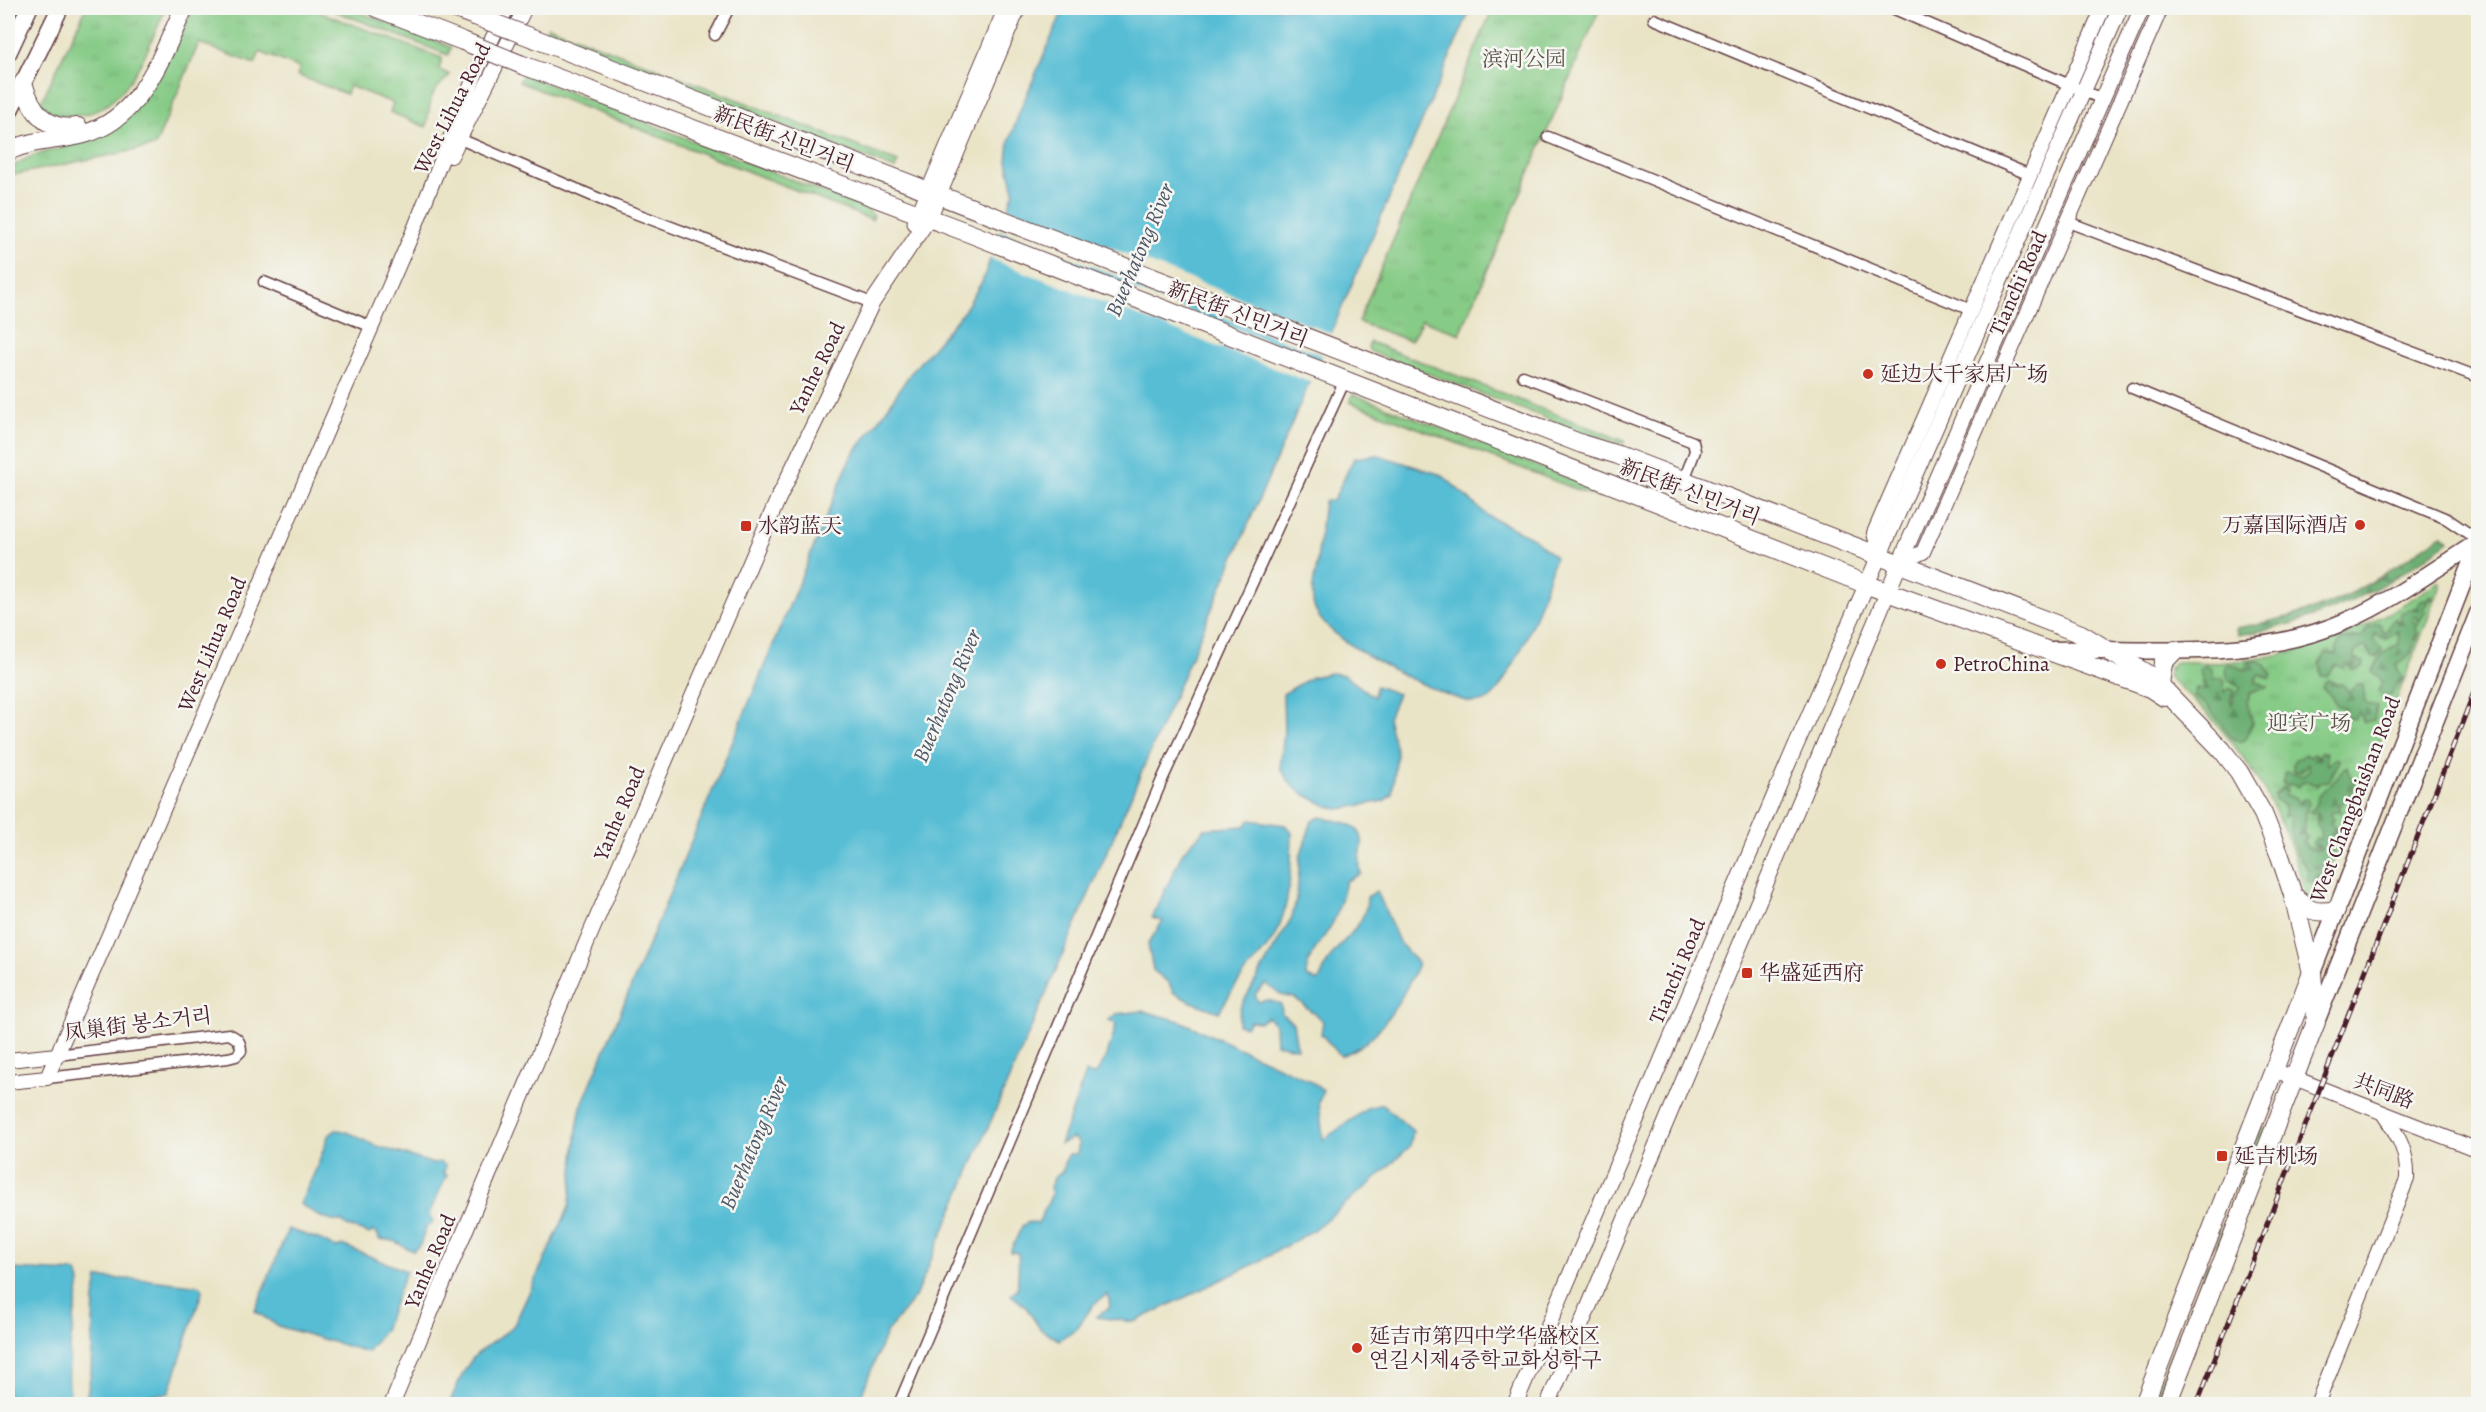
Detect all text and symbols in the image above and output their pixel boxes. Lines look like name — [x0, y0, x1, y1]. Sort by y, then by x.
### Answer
street label: West Lihua Road — [406, 37, 497, 179]
park label: 滨河公园 — [1482, 45, 1566, 73]
street label: 新民街 신민거리 — [710, 99, 858, 179]
water label: Buerhatong River — [1098, 178, 1182, 321]
street label: Tianchi Road — [1982, 226, 2054, 340]
street label: 新民街 신민거리 — [1164, 274, 1312, 354]
street label: Yanhe Road — [782, 316, 852, 420]
place label: 延边大千家居广场 — [1880, 360, 2048, 388]
marker: 延边大千家居广场 — [1861, 367, 1875, 381]
street label: 新民街 신민거리 — [1616, 452, 1764, 532]
place label: 万嘉国际酒店 — [2222, 511, 2348, 539]
place label: 水韵蓝天 — [758, 512, 842, 540]
marker: 万嘉国际酒店 — [2353, 518, 2367, 532]
marker: 水韵蓝天 — [739, 519, 753, 533]
street label: West Lihua Road — [171, 572, 253, 717]
water label: Buerhatong River — [905, 624, 989, 767]
place label: PetroChina — [1953, 650, 2050, 678]
marker: PetroChina — [1934, 657, 1948, 671]
street label: West Changbaishan Road — [2302, 691, 2407, 907]
park label: 迎宾广场 — [2267, 709, 2351, 737]
street label: Yanhe Road — [586, 761, 652, 865]
street label: Tianchi Road — [1642, 913, 1712, 1028]
place label: 华盛延西府 — [1759, 959, 1864, 987]
marker: 华盛延西府 — [1740, 966, 1754, 980]
street label: 凤巢街 봉소거리 — [63, 1001, 213, 1047]
street label: 共同路 — [2350, 1067, 2418, 1115]
water label: Buerhatong River — [712, 1071, 796, 1214]
place label: 延吉机场 — [2234, 1142, 2318, 1170]
marker: 延吉机场 — [2215, 1149, 2229, 1163]
street label: Yanhe Road — [397, 1209, 463, 1313]
place label: 延吉市第四中学华盛校区 연길시제4중학교화성학구 — [1369, 1322, 1602, 1374]
marker: 延吉市第四中学华盛校区 연길시제4중학교화성학구 — [1350, 1341, 1364, 1355]

